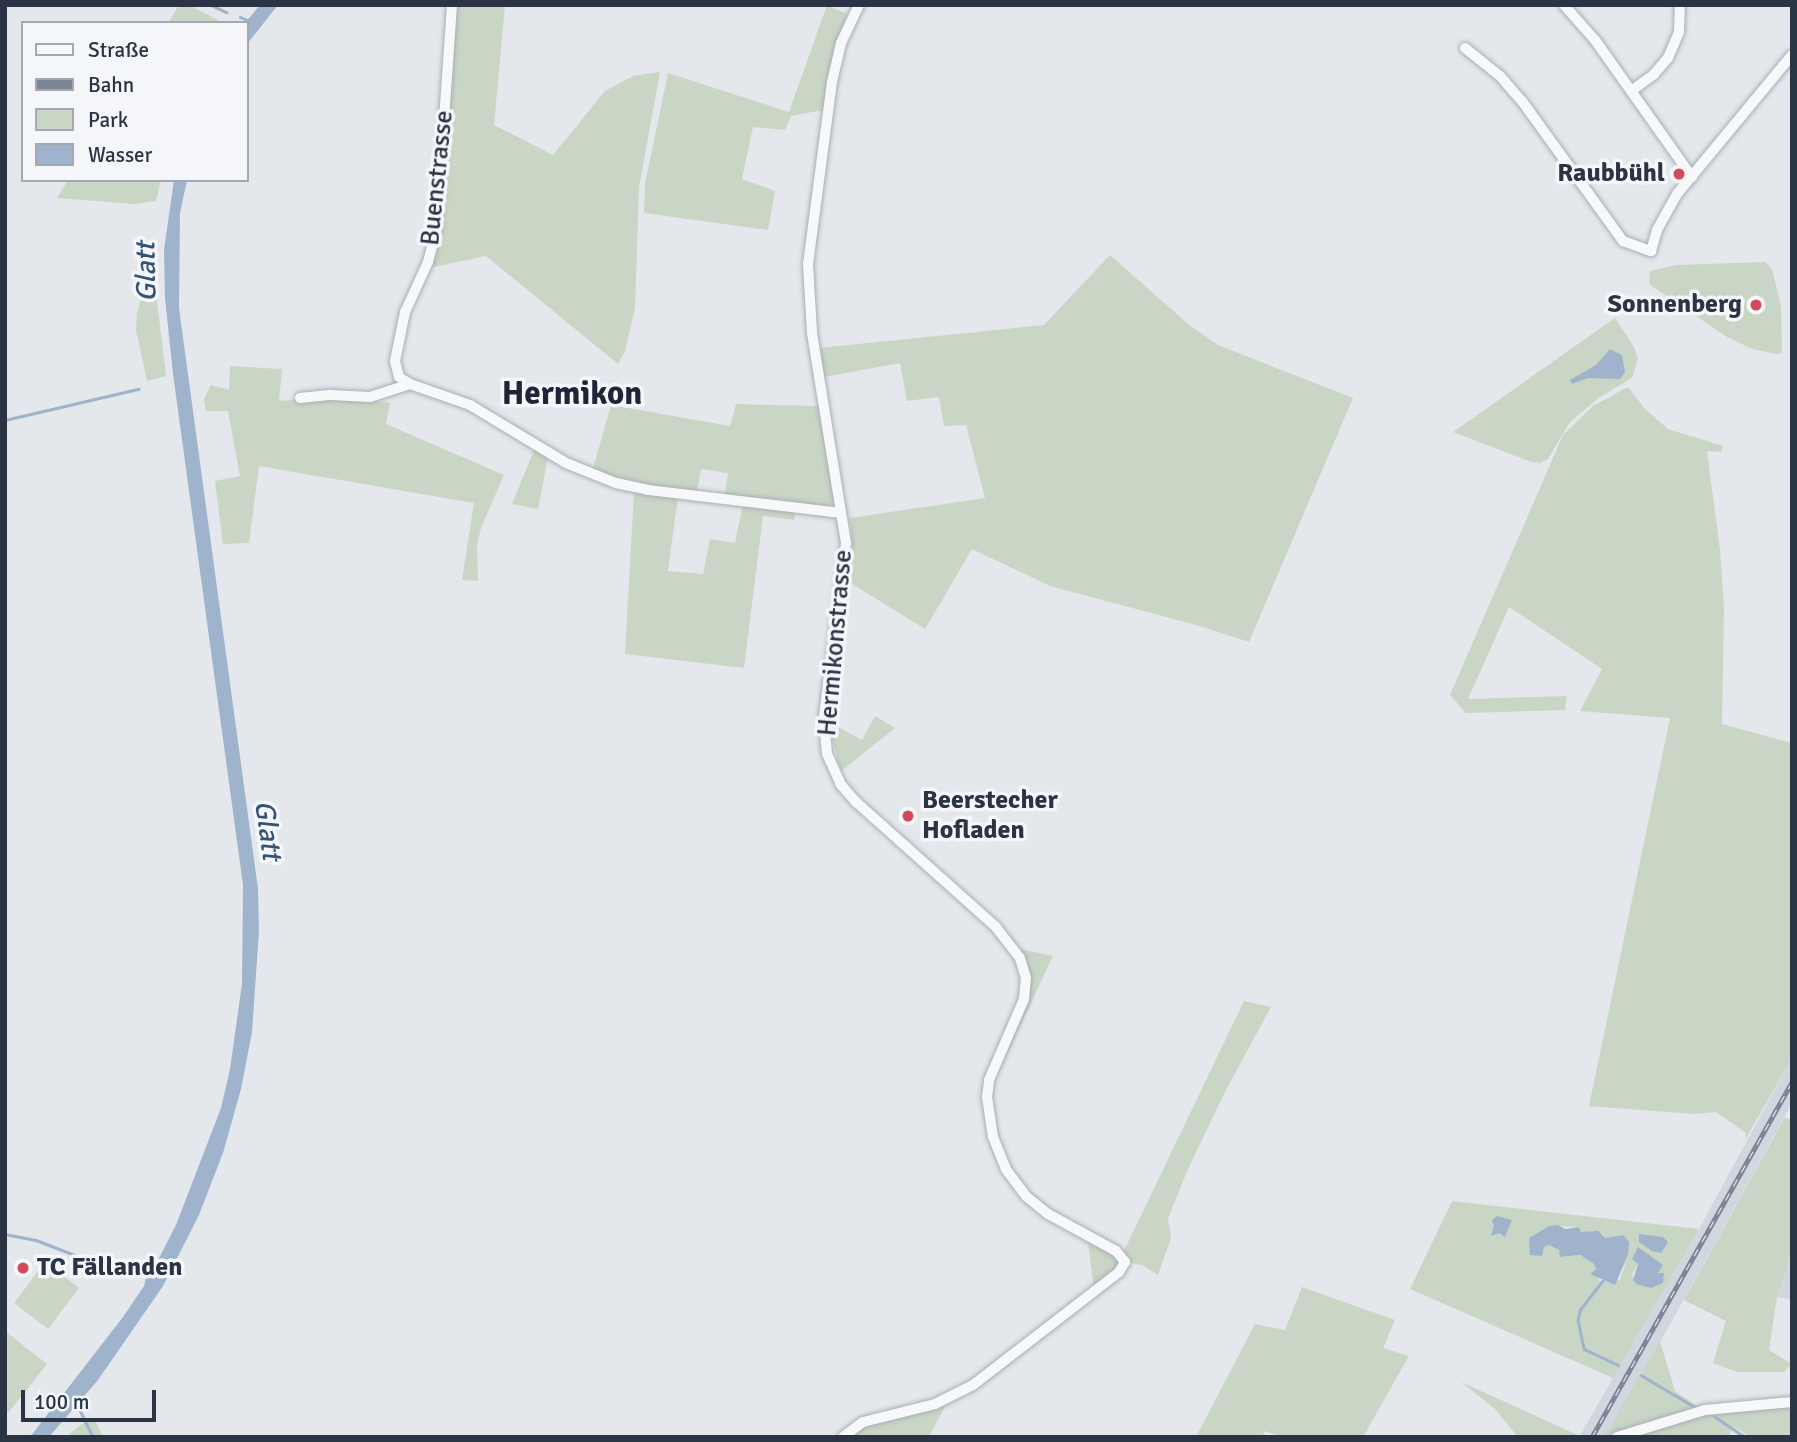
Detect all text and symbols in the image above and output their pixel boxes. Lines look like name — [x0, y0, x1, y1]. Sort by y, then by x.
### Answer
legend — [21, 21, 248, 182]
text: Straße — [88, 37, 149, 63]
text: Bahn — [88, 72, 134, 98]
text: Park — [88, 107, 128, 133]
street label: Buenstrasse — [415, 109, 461, 247]
text: Wasser — [88, 142, 152, 168]
place label: Raubbühl — [1557, 158, 1665, 190]
marker: Raubbühl — [1671, 166, 1687, 182]
water label: Glatt — [129, 242, 163, 302]
place label: Sonnenberg — [1608, 289, 1742, 321]
marker: Sonnenberg — [1748, 297, 1764, 313]
district label: Hermikon — [502, 374, 642, 414]
street label: Hermikonstrasse — [812, 549, 860, 737]
place label: Beerstecher Hofladen — [922, 785, 1058, 846]
water label: Glatt — [247, 798, 289, 862]
marker: Beerstecher Hofladen — [900, 808, 916, 824]
place label: TC Fällanden — [37, 1252, 182, 1284]
marker: TC Fällanden — [15, 1260, 31, 1276]
scale bar — [24, 1376, 159, 1420]
text: 100 m — [34, 1389, 89, 1415]

